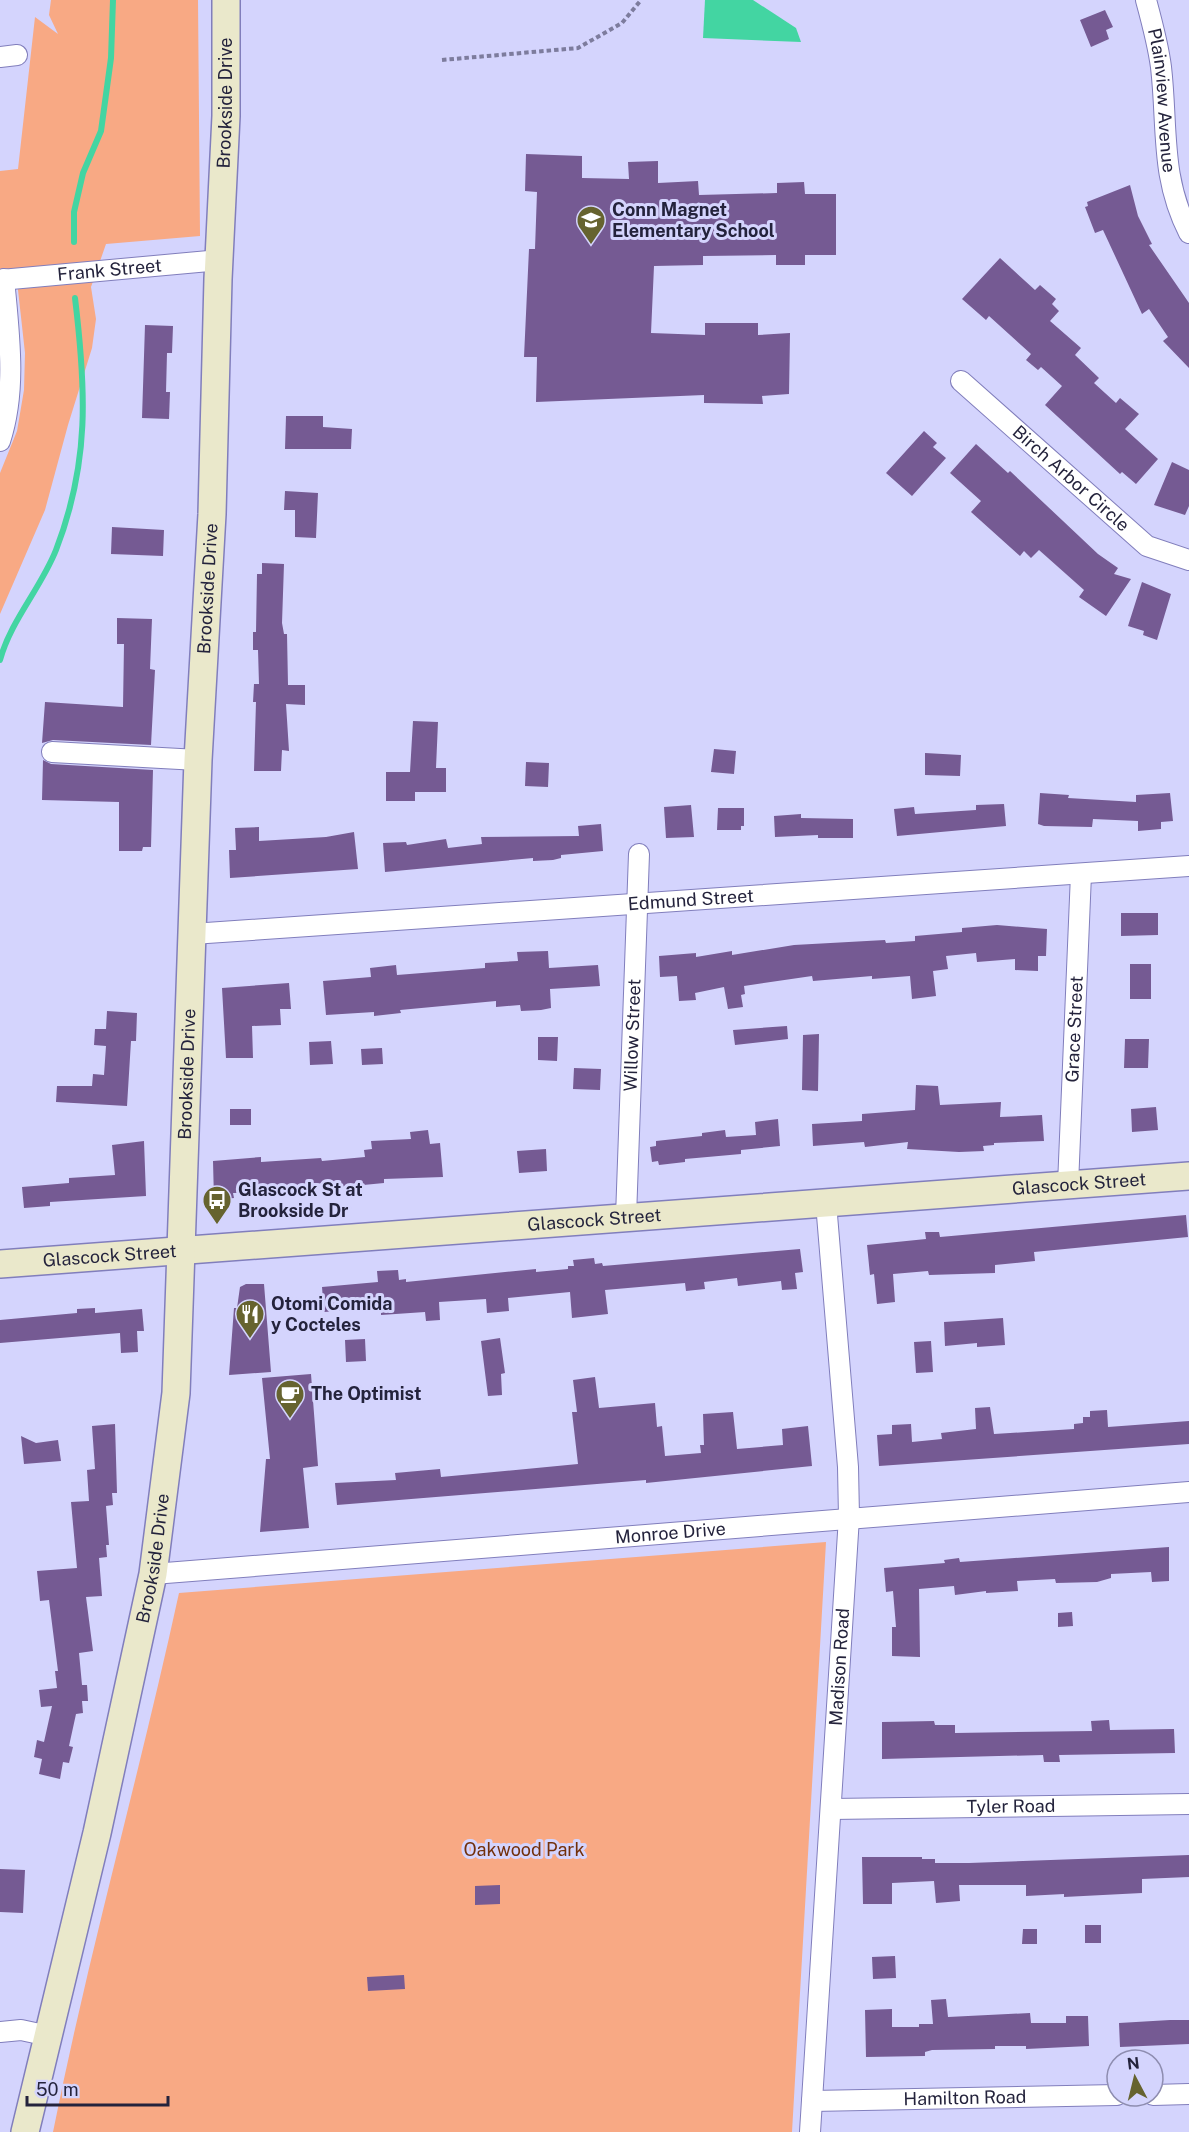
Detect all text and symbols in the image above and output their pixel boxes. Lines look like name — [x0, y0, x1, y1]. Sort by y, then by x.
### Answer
street label: Plainview Avenue — [1144, 26, 1180, 174]
street label: Brookside Drive — [212, 37, 236, 169]
place label: Conn Magnet Elementary School — [612, 199, 775, 241]
school or university icon: Conn Magnet Elementary School — [575, 204, 607, 246]
street label: Frank Street — [56, 254, 163, 285]
street label: Birch Arbor Circle — [1009, 421, 1134, 535]
street label: Brookside Drive — [193, 523, 221, 655]
street label: Edmund Street — [627, 885, 754, 914]
street label: Grace Street — [1061, 975, 1087, 1083]
street label: Willow Street — [619, 978, 645, 1092]
street label: Brookside Drive — [174, 1008, 199, 1140]
street label: Glascock Street — [1011, 1168, 1147, 1199]
place label: Glascock St at Brookside Dr — [238, 1179, 363, 1221]
bus stop icon: Glascock St at Brookside Dr — [201, 1184, 233, 1226]
street label: Glascock Street — [527, 1204, 662, 1235]
street label: Glascock Street — [42, 1240, 177, 1271]
place label: Otomi Comida y Cocteles — [271, 1293, 392, 1335]
restaurant icon: Otomi Comida y Cocteles — [234, 1298, 266, 1340]
cafe icon: The Optimist — [274, 1378, 306, 1420]
place label: The Optimist — [311, 1383, 421, 1404]
street label: Brookside Drive — [132, 1492, 173, 1625]
street label: Monroe Drive — [614, 1518, 727, 1547]
street label: Madison Road — [825, 1607, 853, 1726]
street label: Tyler Road — [966, 1795, 1056, 1817]
park label: Oakwood Park — [463, 1839, 585, 1860]
north arrow — [1105, 2048, 1165, 2108]
text: N — [1126, 2053, 1141, 2074]
scale bar — [27, 2069, 168, 2107]
text: 50 m — [36, 2079, 79, 2100]
street label: Hamilton Road — [903, 2086, 1027, 2109]

